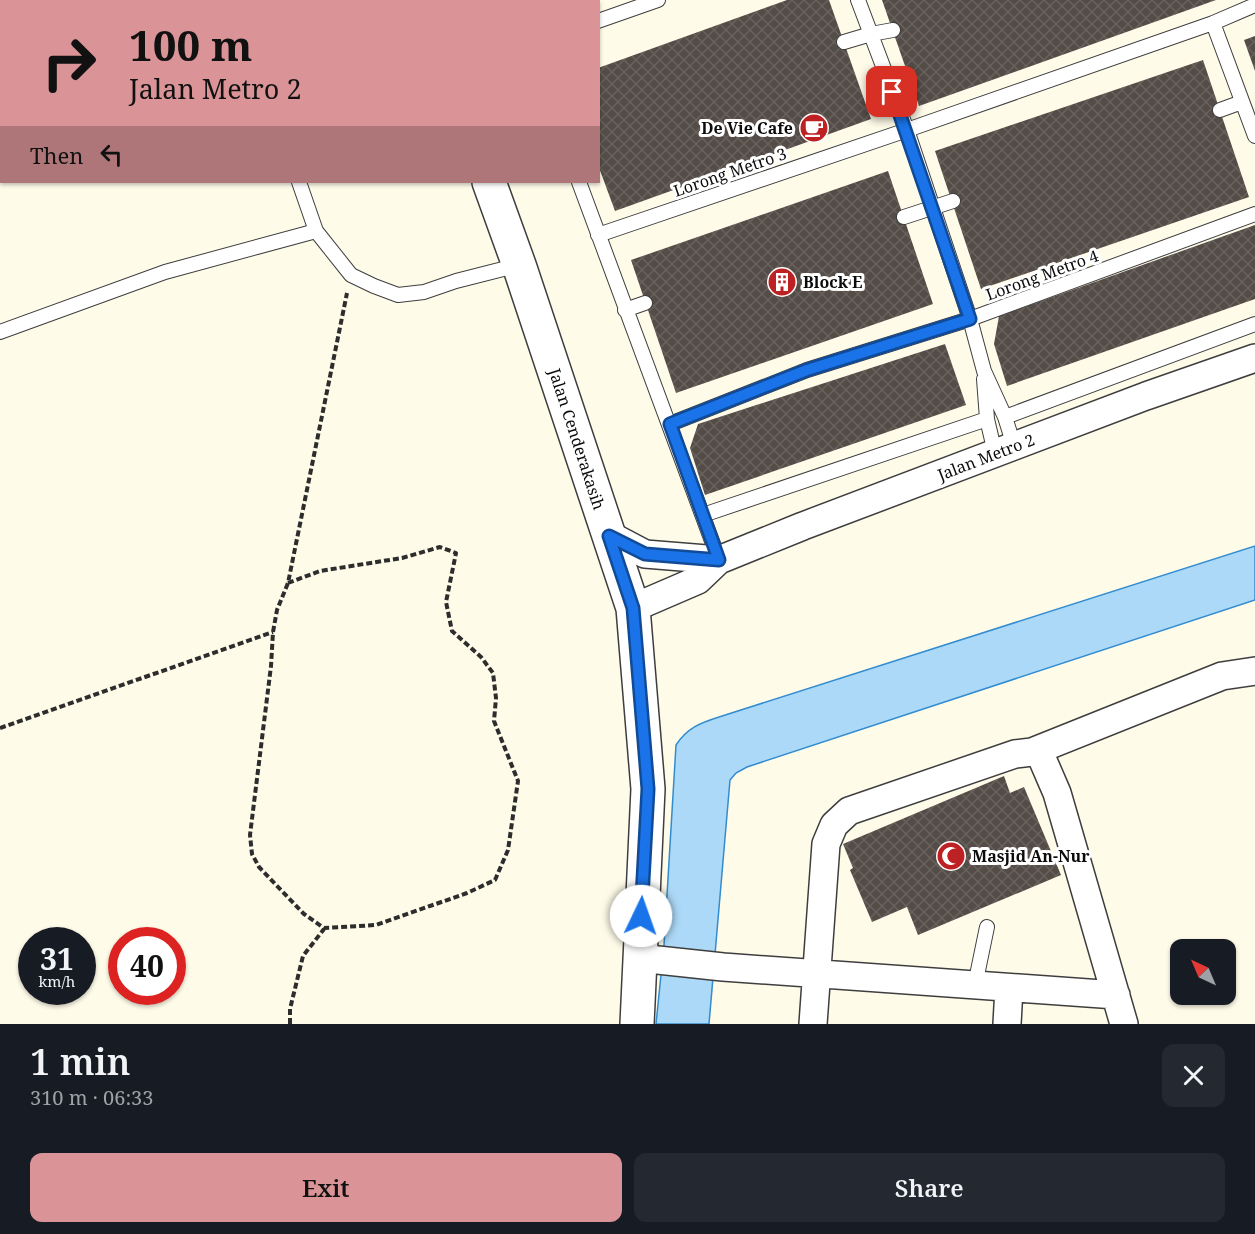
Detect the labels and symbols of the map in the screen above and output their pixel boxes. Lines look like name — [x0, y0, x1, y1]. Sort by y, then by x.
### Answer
pin — [866, 66, 917, 117]
cafe icon: De Vie Cafe — [798, 112, 830, 144]
place label: De Vie Cafe — [701, 117, 793, 139]
street label: Lorong Metro 3 — [671, 142, 789, 202]
street label: Lorong Metro 4 — [983, 244, 1101, 306]
building icon: Block E — [766, 266, 798, 298]
place label: Block E — [803, 271, 862, 293]
street label: Jalan Cenderakasih — [543, 365, 610, 512]
street label: Jalan Metro 2 — [933, 428, 1038, 486]
mosque icon: Masjid An-Nur — [935, 840, 967, 872]
place label: Masjid An-Nur — [972, 845, 1090, 867]
position arrow — [609, 884, 673, 948]
speed limit sign: 40 — [108, 927, 186, 1005]
north arrow — [1170, 939, 1236, 1005]

